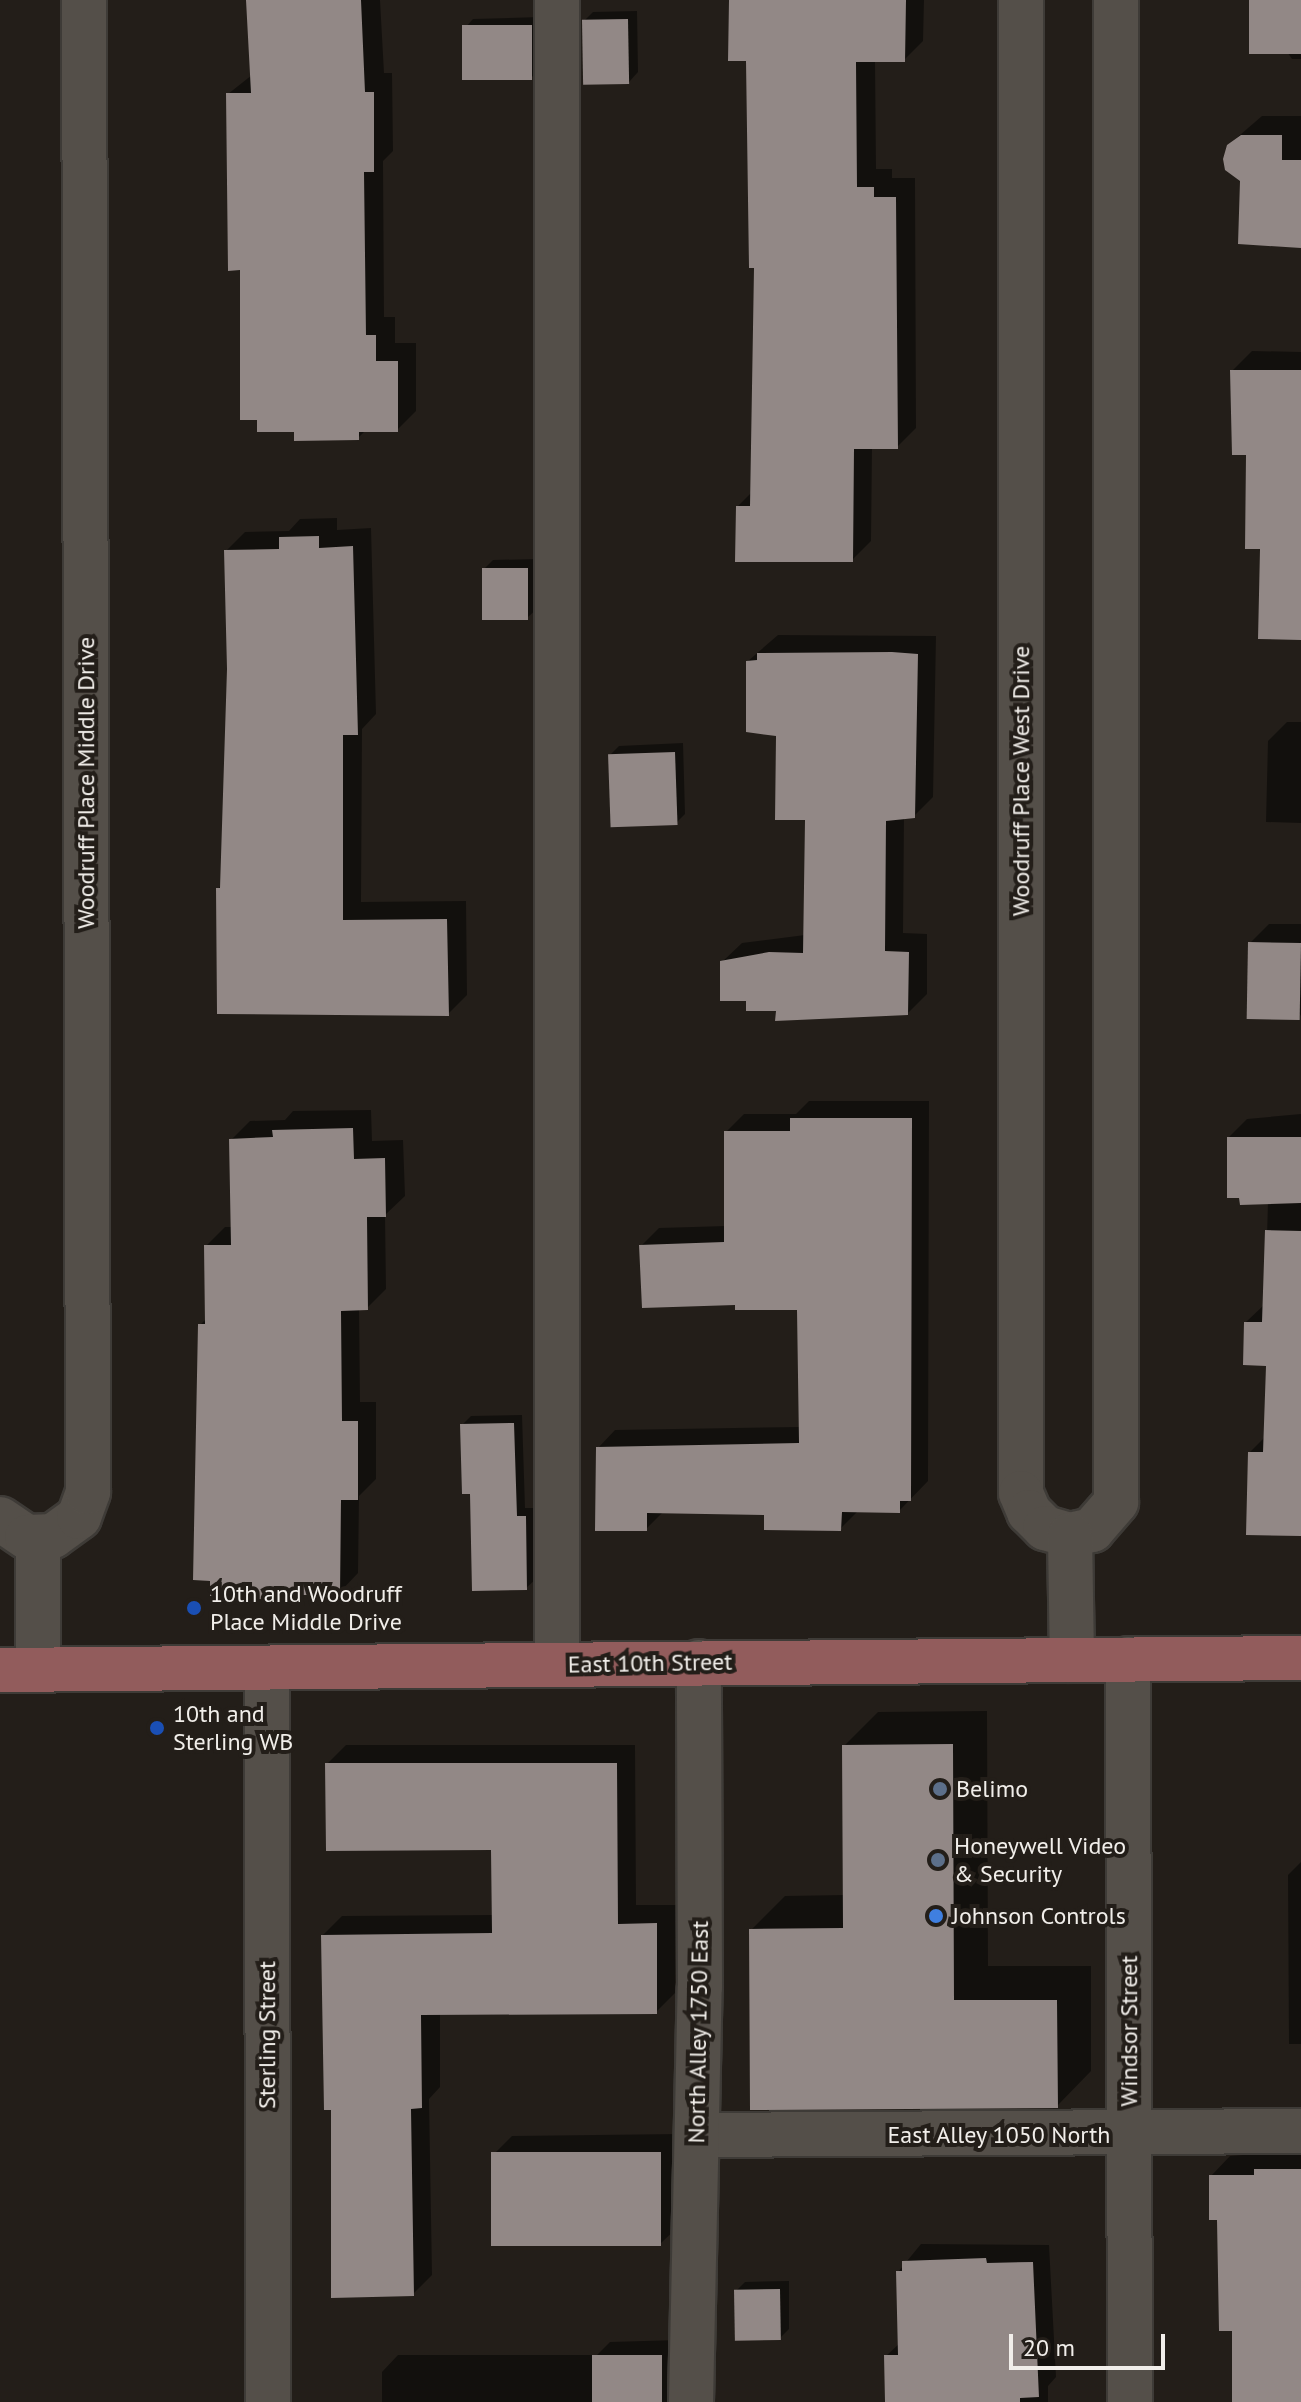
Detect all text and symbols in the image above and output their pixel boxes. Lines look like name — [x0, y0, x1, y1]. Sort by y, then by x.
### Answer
street label: Woodruff Place Middle Drive — [72, 637, 100, 929]
street label: Woodruff Place West Drive — [1007, 645, 1035, 917]
place label: 10th and Woodruff Place Middle Drive — [210, 1580, 402, 1636]
marker: 10th and Woodruff Place Middle Drive — [185, 1599, 203, 1617]
street label: East 10th Street — [567, 1647, 733, 1679]
place label: 10th and Sterling WB — [173, 1700, 294, 1756]
marker: 10th and Sterling WB — [148, 1719, 166, 1737]
place label: Belimo — [956, 1775, 1028, 1803]
marker: Belimo — [931, 1780, 949, 1798]
place label: Honeywell Video & Security — [954, 1832, 1127, 1888]
marker: Honeywell Video & Security — [929, 1851, 947, 1869]
place label: Johnson Controls — [952, 1902, 1126, 1930]
marker: Johnson Controls — [927, 1907, 945, 1925]
street label: North Alley 1750 East — [682, 1919, 714, 2145]
street label: Windsor Street — [1115, 1955, 1143, 2107]
street label: Sterling Street — [253, 1961, 281, 2109]
street label: East Alley 1050 North — [887, 2121, 1111, 2149]
scale bar — [1013, 2318, 1169, 2368]
text: 20 m — [1023, 2332, 1075, 2363]

